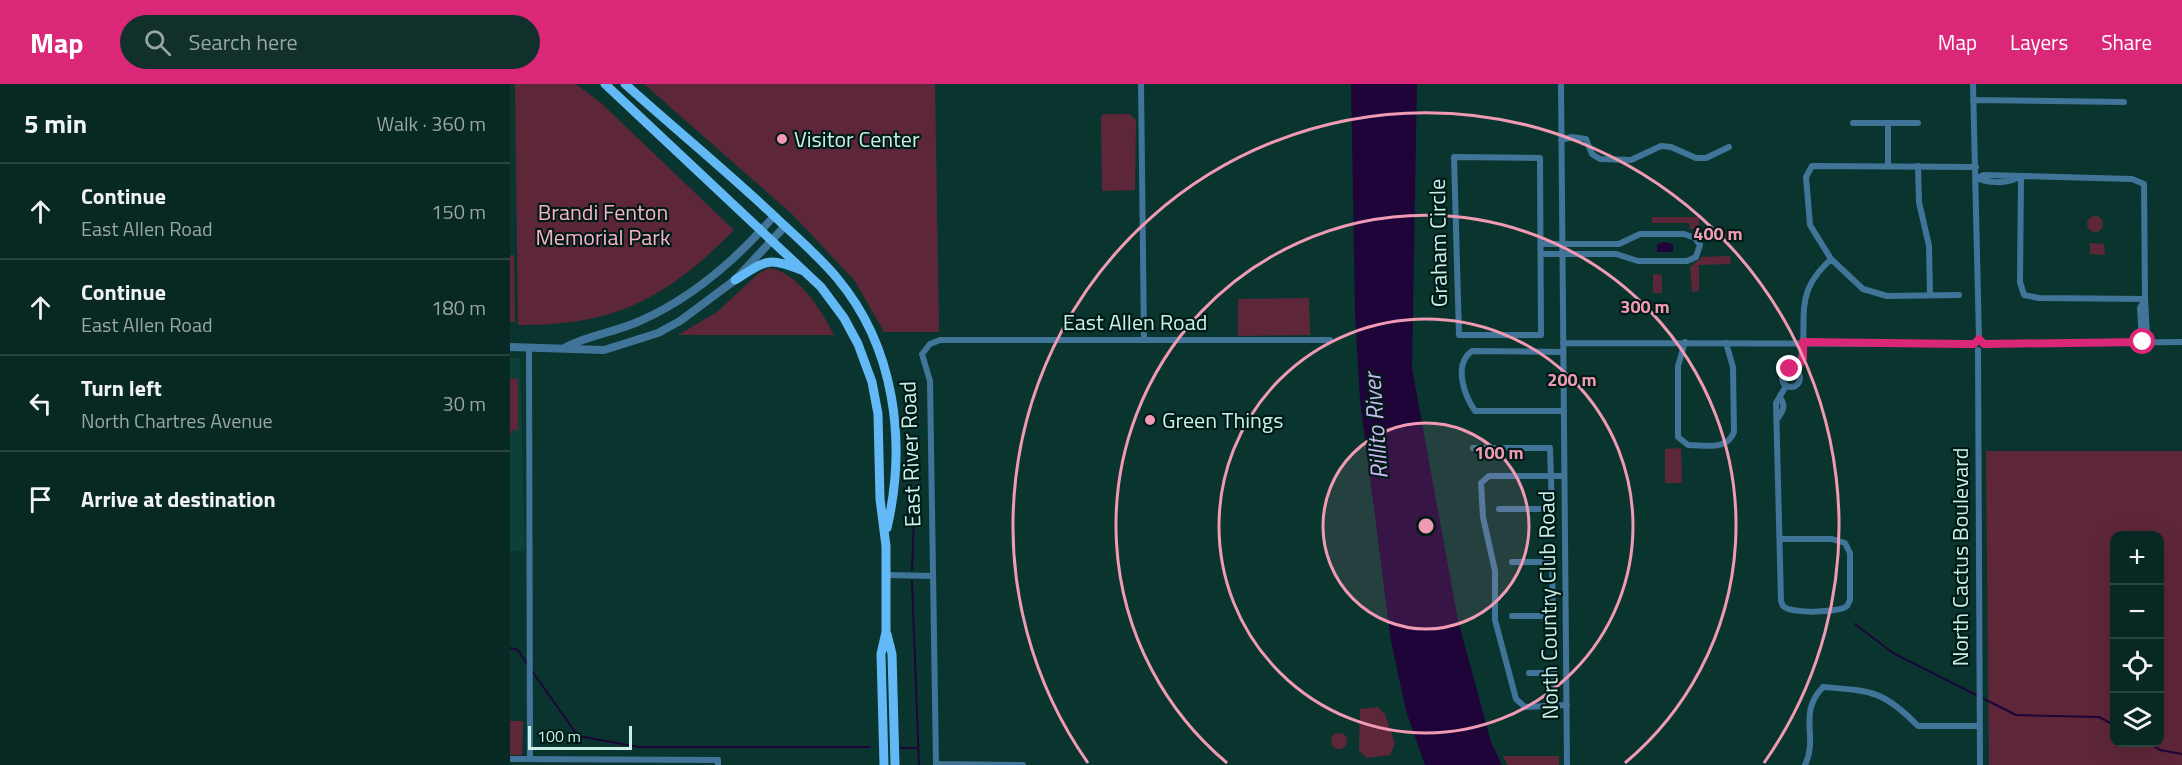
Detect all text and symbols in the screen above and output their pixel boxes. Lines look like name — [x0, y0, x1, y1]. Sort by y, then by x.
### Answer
search box — [120, 15, 540, 69]
text: Map — [30, 21, 84, 64]
text: Search here — [189, 25, 298, 59]
icon: search — [141, 26, 174, 59]
text: Map — [1938, 26, 1977, 58]
text: Layers — [2010, 26, 2068, 58]
text: Share — [2101, 26, 2152, 58]
text: 5 min — [24, 104, 87, 143]
text: Walk · 360 m — [377, 108, 486, 139]
place label: Visitor Center — [794, 122, 920, 156]
marker: Visitor Center — [775, 132, 789, 146]
text: Continue — [81, 179, 166, 213]
street label: Graham Circle — [1420, 179, 1456, 307]
icon: ahead — [24, 195, 57, 228]
park label: Brandi Fenton Memorial Park — [536, 195, 671, 254]
text: 150 m — [431, 196, 486, 227]
text: East Allen Road — [81, 213, 213, 244]
text: 400 m — [1693, 220, 1743, 247]
text: Continue — [81, 275, 166, 309]
icon: ahead — [24, 291, 57, 324]
text: 180 m — [431, 292, 486, 323]
text: 300 m — [1620, 293, 1670, 320]
street label: East Allen Road — [1063, 305, 1207, 339]
text: East Allen Road — [81, 309, 213, 340]
route start — [2129, 328, 2155, 354]
route end — [1776, 355, 1802, 381]
text: 200 m — [1547, 366, 1597, 393]
water label: Rillito River — [1353, 368, 1397, 480]
text: Turn left — [81, 371, 162, 405]
street label: East River Road — [890, 380, 930, 528]
icon: left — [24, 387, 57, 420]
text: 30 m — [442, 388, 486, 419]
place label: Green Things — [1162, 403, 1283, 437]
text: North Chartres Avenue — [81, 405, 273, 436]
marker: Green Things — [1143, 413, 1157, 427]
text: 100 m — [1474, 439, 1524, 466]
street label: North Cactus Boulevard — [1943, 448, 1977, 666]
text: Arrive at destination — [81, 482, 276, 516]
icon: arrive — [24, 483, 57, 516]
street label: North Country Club Road — [1529, 490, 1567, 720]
centre of rings — [1416, 516, 1436, 536]
map controls — [2110, 531, 2164, 747]
button: + — [2110, 531, 2164, 585]
button: − — [2110, 585, 2164, 639]
button: locate — [2110, 639, 2164, 693]
button: layers — [2110, 693, 2164, 747]
scale bar — [528, 723, 632, 750]
text: 100 m — [537, 724, 581, 748]

